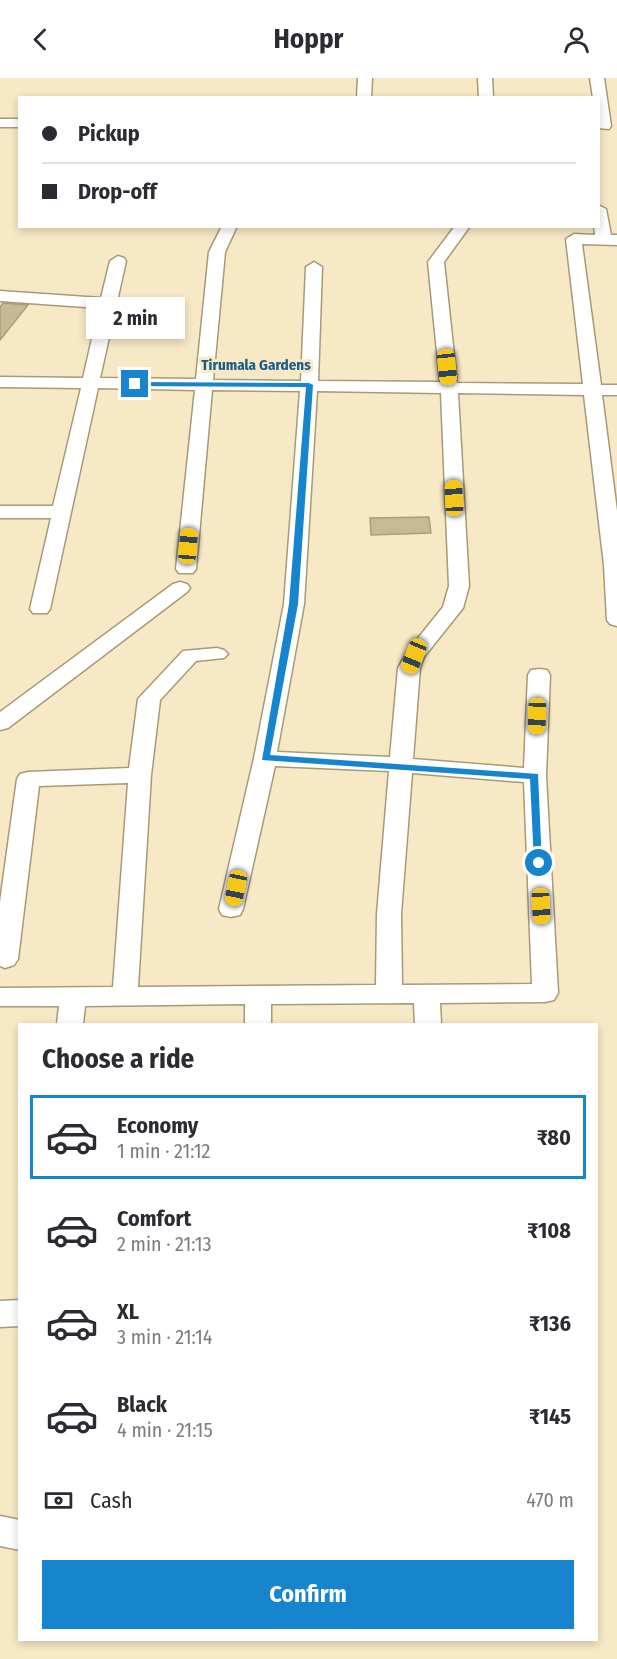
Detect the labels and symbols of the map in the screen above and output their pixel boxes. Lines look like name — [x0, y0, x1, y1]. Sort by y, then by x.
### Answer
callout: 2 min — [86, 297, 184, 339]
car — [436, 348, 458, 386]
district label: Tirumala Gardens — [201, 356, 311, 374]
route end — [121, 370, 148, 397]
car — [444, 480, 464, 516]
car — [177, 527, 199, 565]
car — [399, 636, 429, 676]
car — [527, 698, 547, 734]
route start — [525, 849, 552, 876]
car — [223, 869, 249, 907]
car — [531, 888, 551, 924]

